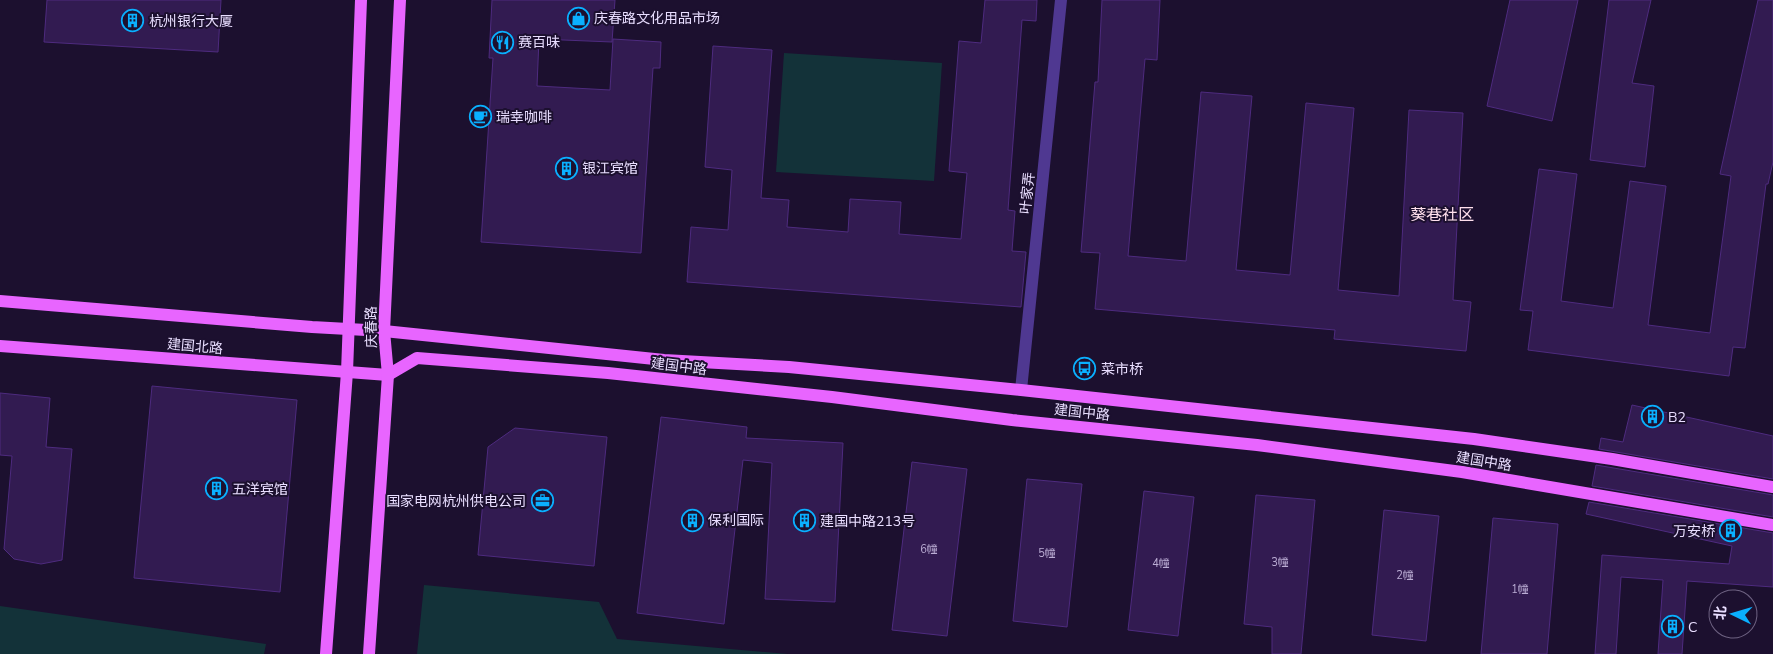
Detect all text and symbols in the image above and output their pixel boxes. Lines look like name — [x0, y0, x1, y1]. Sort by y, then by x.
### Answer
shop icon: 庆春路文化用品市场 — [566, 6, 590, 30]
building icon: 杭州银行大厦 — [121, 9, 145, 33]
place label: 庆春路文化用品市场 — [594, 9, 720, 28]
place label: 杭州银行大厦 — [149, 12, 233, 31]
restaurant icon: 赛百味 — [490, 30, 514, 54]
place label: 赛百味 — [518, 33, 560, 52]
cafe icon: 瑞幸咖啡 — [468, 105, 492, 129]
place label: 瑞幸咖啡 — [496, 108, 552, 127]
building icon: 银江宾馆 — [554, 156, 578, 180]
place label: 银江宾馆 — [582, 159, 638, 178]
street label: 叶家弄 — [1016, 171, 1039, 215]
district label: 葵巷社区 — [1410, 204, 1474, 226]
street label: 庆春路 — [362, 306, 381, 348]
street label: 建国北路 — [166, 335, 224, 358]
street label: 建国中路 — [650, 354, 708, 379]
bus stop icon: 菜市桥 — [1073, 357, 1097, 381]
place label: 菜市桥 — [1101, 360, 1143, 379]
street label: 建国中路 — [1053, 400, 1111, 425]
building icon: B2 — [1640, 405, 1664, 429]
place label: B2 — [1668, 408, 1686, 427]
street label: 建国中路 — [1455, 448, 1513, 475]
building icon: 五洋宾馆 — [204, 477, 228, 501]
place label: 五洋宾馆 — [232, 480, 288, 499]
office icon: 国家电网杭州供电公司 — [530, 489, 554, 513]
place label: 国家电网杭州供电公司 — [386, 492, 526, 511]
building icon: 保利国际 — [680, 508, 704, 532]
building icon: 建国中路213号 — [792, 509, 816, 533]
place label: 保利国际 — [708, 511, 764, 530]
place label: 建国中路213号 — [820, 512, 915, 531]
building icon: 万安桥 — [1719, 519, 1743, 543]
place label: 万安桥 — [1673, 522, 1715, 541]
house number: 6幢 — [920, 542, 938, 557]
house number: 5幢 — [1038, 546, 1056, 561]
house number: 3幢 — [1271, 555, 1289, 570]
house number: 4幢 — [1152, 556, 1170, 571]
house number: 2幢 — [1396, 568, 1414, 583]
house number: 1幢 — [1511, 582, 1529, 597]
north arrow — [1708, 589, 1758, 639]
text: 北 — [1710, 605, 1731, 621]
building icon: C — [1660, 615, 1684, 639]
place label: C — [1688, 618, 1697, 637]

